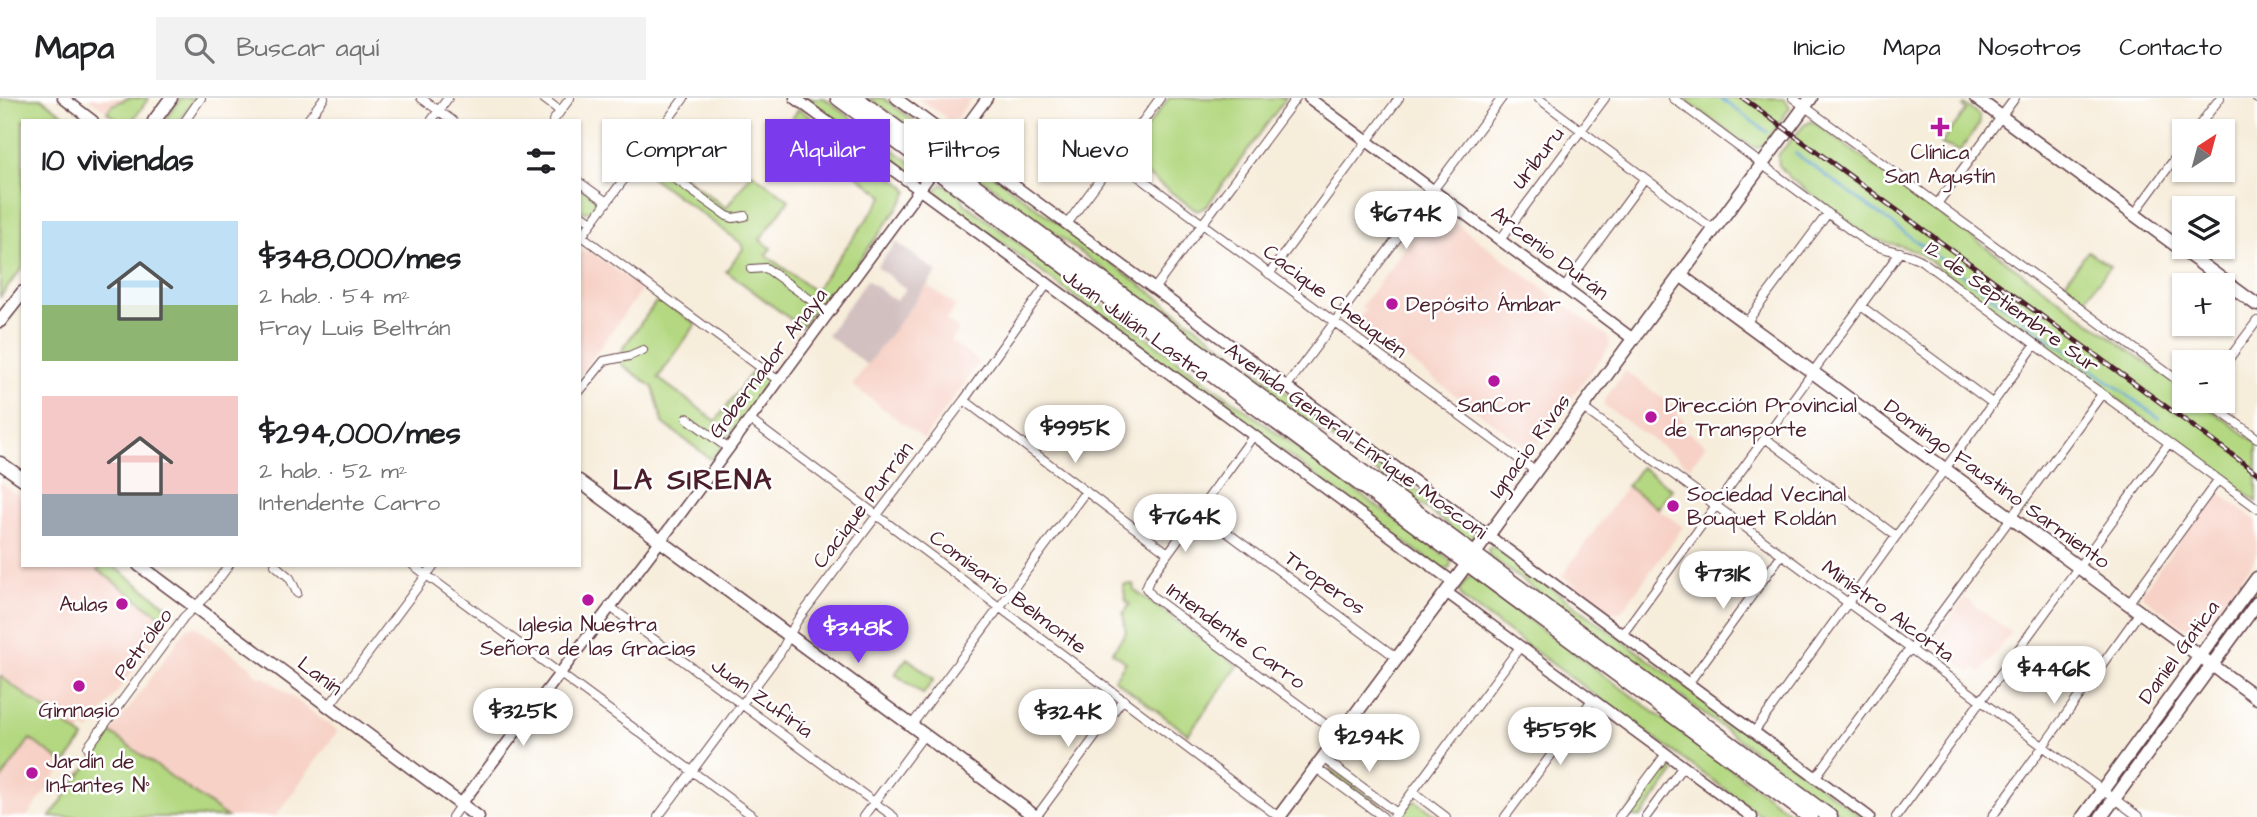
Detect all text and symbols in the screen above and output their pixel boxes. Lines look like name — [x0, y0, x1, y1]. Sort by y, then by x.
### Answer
search box — [156, 17, 646, 80]
text: Mapa — [35, 25, 114, 71]
icon: search — [180, 29, 218, 67]
text: Buscar aquí — [236, 30, 379, 66]
text: Inicio — [1793, 31, 1845, 65]
text: Mapa — [1883, 31, 1941, 65]
text: Nosotros — [1979, 31, 2081, 65]
text: Contacto — [2119, 31, 2222, 65]
marker: Clínica San Agustín — [1930, 117, 1950, 137]
chip: Comprar — [602, 119, 751, 182]
chip: Alquilar — [765, 119, 890, 182]
chip: Filtros — [904, 119, 1024, 182]
chip: Nuevo — [1038, 119, 1152, 182]
north arrow — [2172, 119, 2235, 182]
map controls — [2172, 119, 2235, 413]
street label: Uriburu — [1505, 121, 1571, 195]
place label: Clínica San Agustín — [1885, 138, 1995, 193]
text: 10 viviendas — [42, 140, 194, 182]
icon: filters — [522, 142, 560, 180]
pin: $674K — [1357, 192, 1455, 251]
button: layers — [2172, 196, 2235, 259]
text: $674K — [1371, 198, 1441, 230]
street label: Arcenio Durán — [1485, 199, 1615, 307]
street label: 12 de Septiembre Sur — [1919, 234, 2105, 381]
street label: Cacique Cheuquén — [1257, 237, 1413, 365]
text: $348,000/mes — [259, 238, 461, 280]
icon: home — [98, 249, 182, 333]
street label: Juan Julián Lastra — [1056, 262, 1216, 389]
button: + — [2172, 273, 2235, 336]
text: 2 hab. · 54 m² — [259, 280, 410, 312]
street label: Gobernador Anaya — [702, 281, 836, 445]
place label: Depósito Ámbar — [1406, 290, 1561, 320]
marker: Depósito Ámbar — [1384, 296, 1400, 312]
text: Fray Luis Beltrán — [259, 312, 451, 344]
street label: Avenida General Enrique Mosconi — [1219, 336, 1493, 546]
button: − — [2172, 350, 2235, 413]
marker: SanCor — [1486, 373, 1502, 389]
street label: Ignacio Rivas — [1482, 388, 1579, 505]
place label: SanCor — [1458, 391, 1531, 420]
place label: Dirección Provincial de Transporte — [1665, 391, 1857, 445]
street label: Domingo Faustino Sarmiento — [1877, 392, 2116, 578]
pin: $995K — [1026, 406, 1124, 465]
marker: Dirección Provincial de Transporte — [1643, 409, 1659, 425]
text: $995K — [1040, 412, 1110, 444]
text: $294,000/mes — [259, 413, 461, 455]
icon: home — [98, 424, 182, 508]
street label: Cacique Purrán — [806, 436, 920, 574]
text: 2 hab. · 52 m² — [259, 455, 407, 487]
district label: LA SIRENA — [613, 461, 773, 500]
place label: Sociedad Vecinal Bouquet Roldán — [1687, 480, 1846, 533]
text: Intendente Carro — [259, 487, 440, 519]
pin: $764K — [1136, 494, 1234, 554]
marker: Sociedad Vecinal Bouquet Roldán — [1665, 498, 1681, 514]
text: $764K — [1150, 501, 1220, 533]
street label: Comisario Belmonte — [923, 523, 1093, 661]
street label: Troperos — [1278, 544, 1371, 623]
pin: $731K — [1674, 552, 1772, 611]
street label: Ministro Alcorta — [1816, 553, 1961, 669]
text: $731K — [1695, 558, 1751, 590]
street label: Intendente Carro — [1161, 576, 1312, 696]
place label: Aulas — [59, 590, 108, 619]
marker: Iglesia Nuestra Señora de las Gracias — [580, 592, 596, 608]
street label: Daniel Gatica — [2131, 594, 2227, 710]
marker: Aulas — [114, 596, 130, 612]
street label: Petróleo — [106, 602, 180, 686]
pin: $348K — [809, 606, 907, 665]
place label: Iglesia Nuestra Señora de las Gracias — [480, 610, 696, 663]
text: $348K — [824, 612, 893, 644]
pin: $446K — [2005, 646, 2103, 706]
street label: Lanín — [292, 650, 348, 702]
street label: Juan Zufiría — [705, 651, 819, 745]
text: $446K — [2018, 653, 2090, 685]
marker: Gimnasio — [71, 678, 87, 694]
pin: $325K — [474, 688, 572, 748]
pin: $324K — [1019, 690, 1117, 749]
text: $325K — [489, 695, 557, 727]
place label: Gimnasio — [39, 696, 120, 725]
text: $324K — [1034, 696, 1102, 728]
pin: $559K — [1511, 708, 1609, 767]
pin: $294K — [1320, 714, 1418, 774]
text: $559K — [1524, 714, 1596, 746]
text: $294K — [1335, 721, 1403, 753]
place label: Jardín de Infantes N° — [46, 747, 150, 800]
marker: Jardín de Infantes N° — [24, 765, 40, 781]

